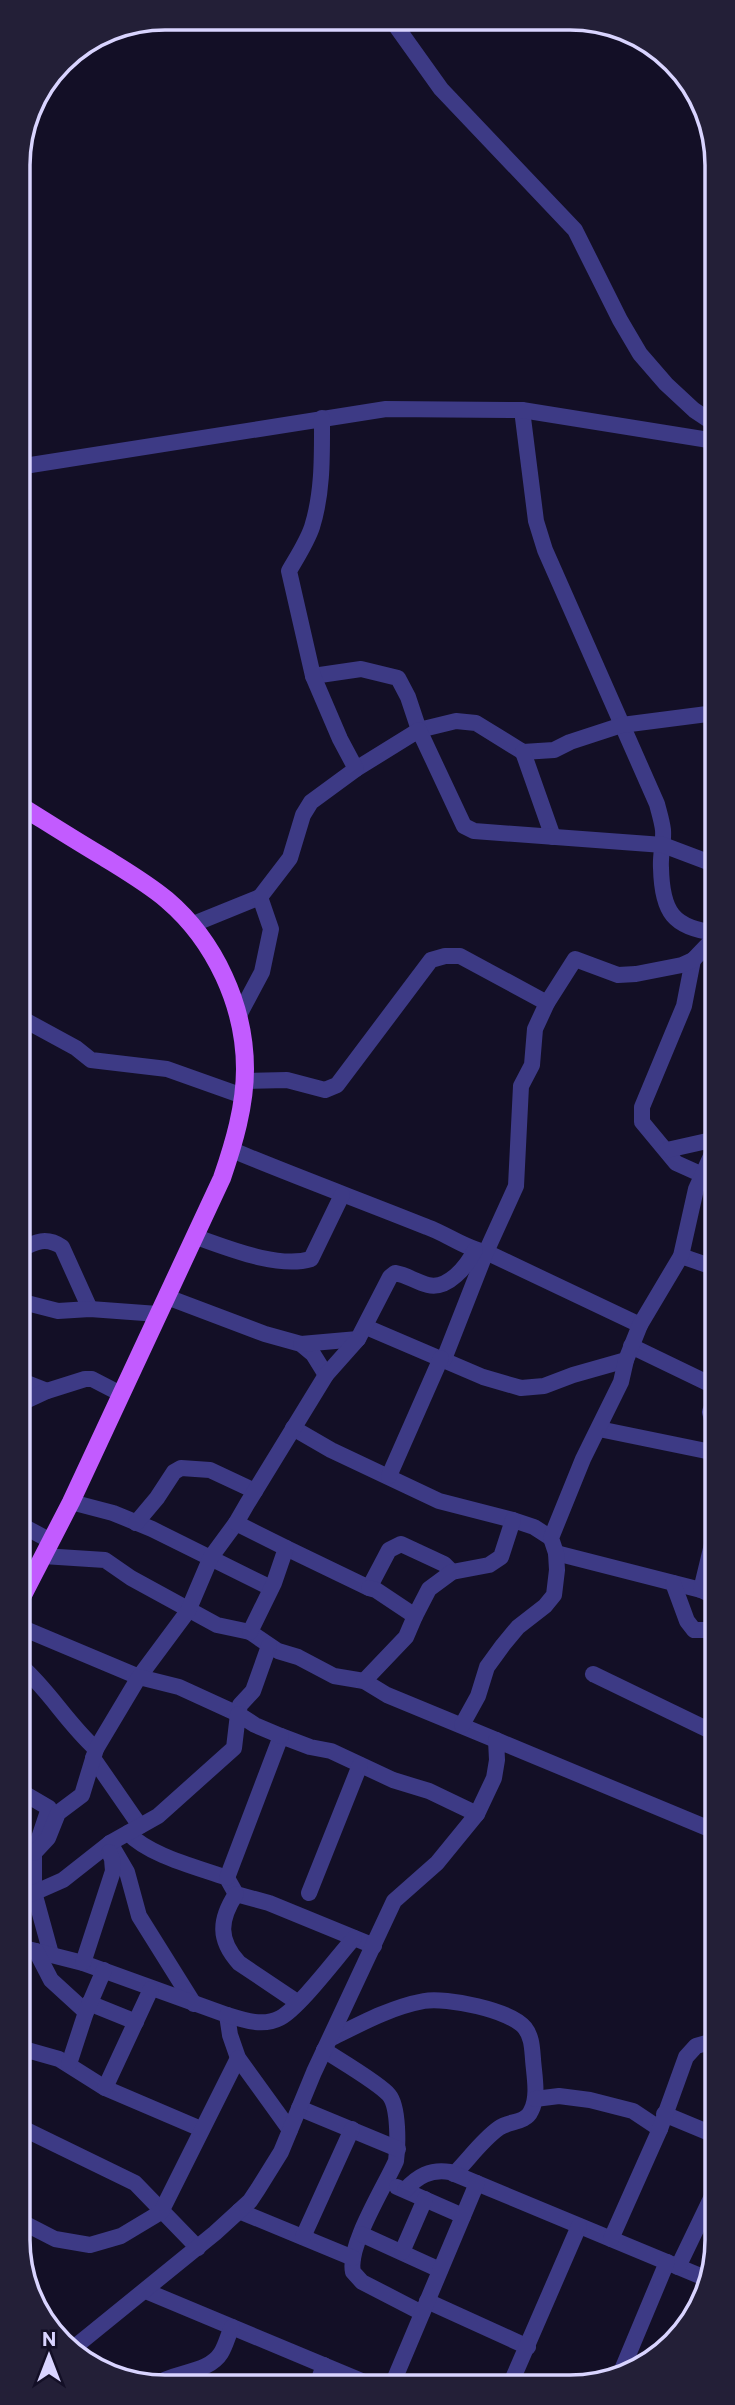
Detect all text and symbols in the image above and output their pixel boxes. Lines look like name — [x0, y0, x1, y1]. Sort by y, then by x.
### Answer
north arrow — [14, 2321, 84, 2391]
text: N — [42, 2327, 56, 2350]

